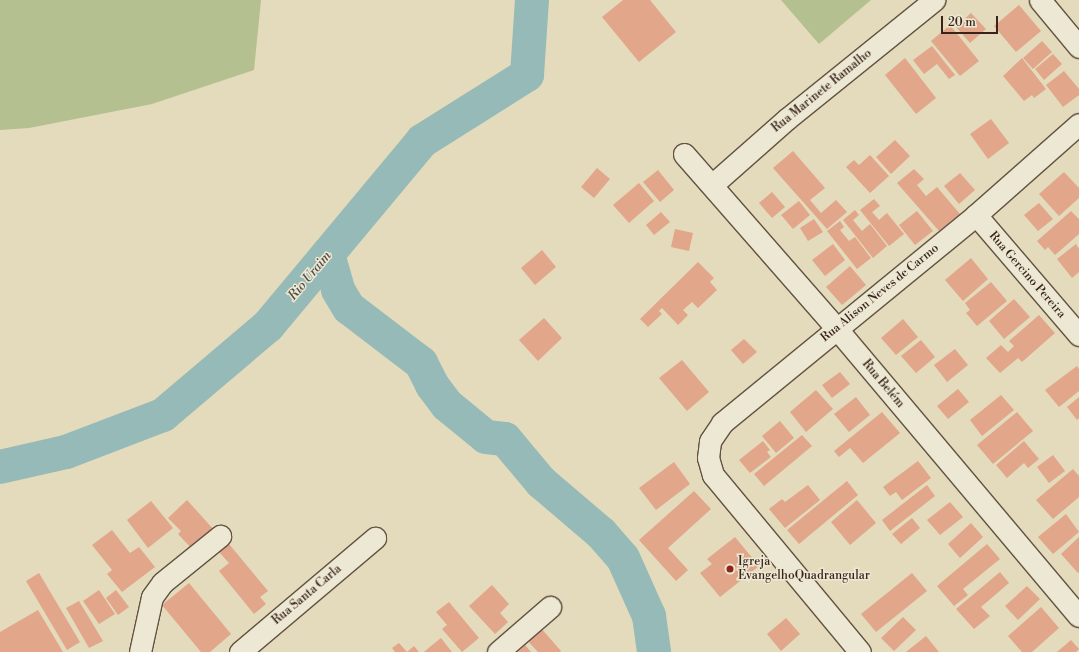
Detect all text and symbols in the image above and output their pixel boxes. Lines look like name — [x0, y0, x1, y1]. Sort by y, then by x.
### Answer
scale bar — [943, 8, 1000, 34]
text: 20 m — [948, 15, 976, 30]
street label: Rua Marinete Ramalho — [769, 46, 875, 136]
street label: Rua Gercino Pereira — [986, 229, 1068, 321]
street label: Rua Alison Neves de Carmo — [818, 241, 942, 345]
water label: Rio Uraim — [285, 248, 335, 304]
street label: Rua Belém — [859, 357, 907, 411]
place label: Igreja EvangelhoQuadrangular — [738, 555, 870, 583]
street label: Rua Santa Carla — [270, 562, 344, 628]
marker: Igreja EvangelhoQuadrangular — [725, 564, 735, 574]

